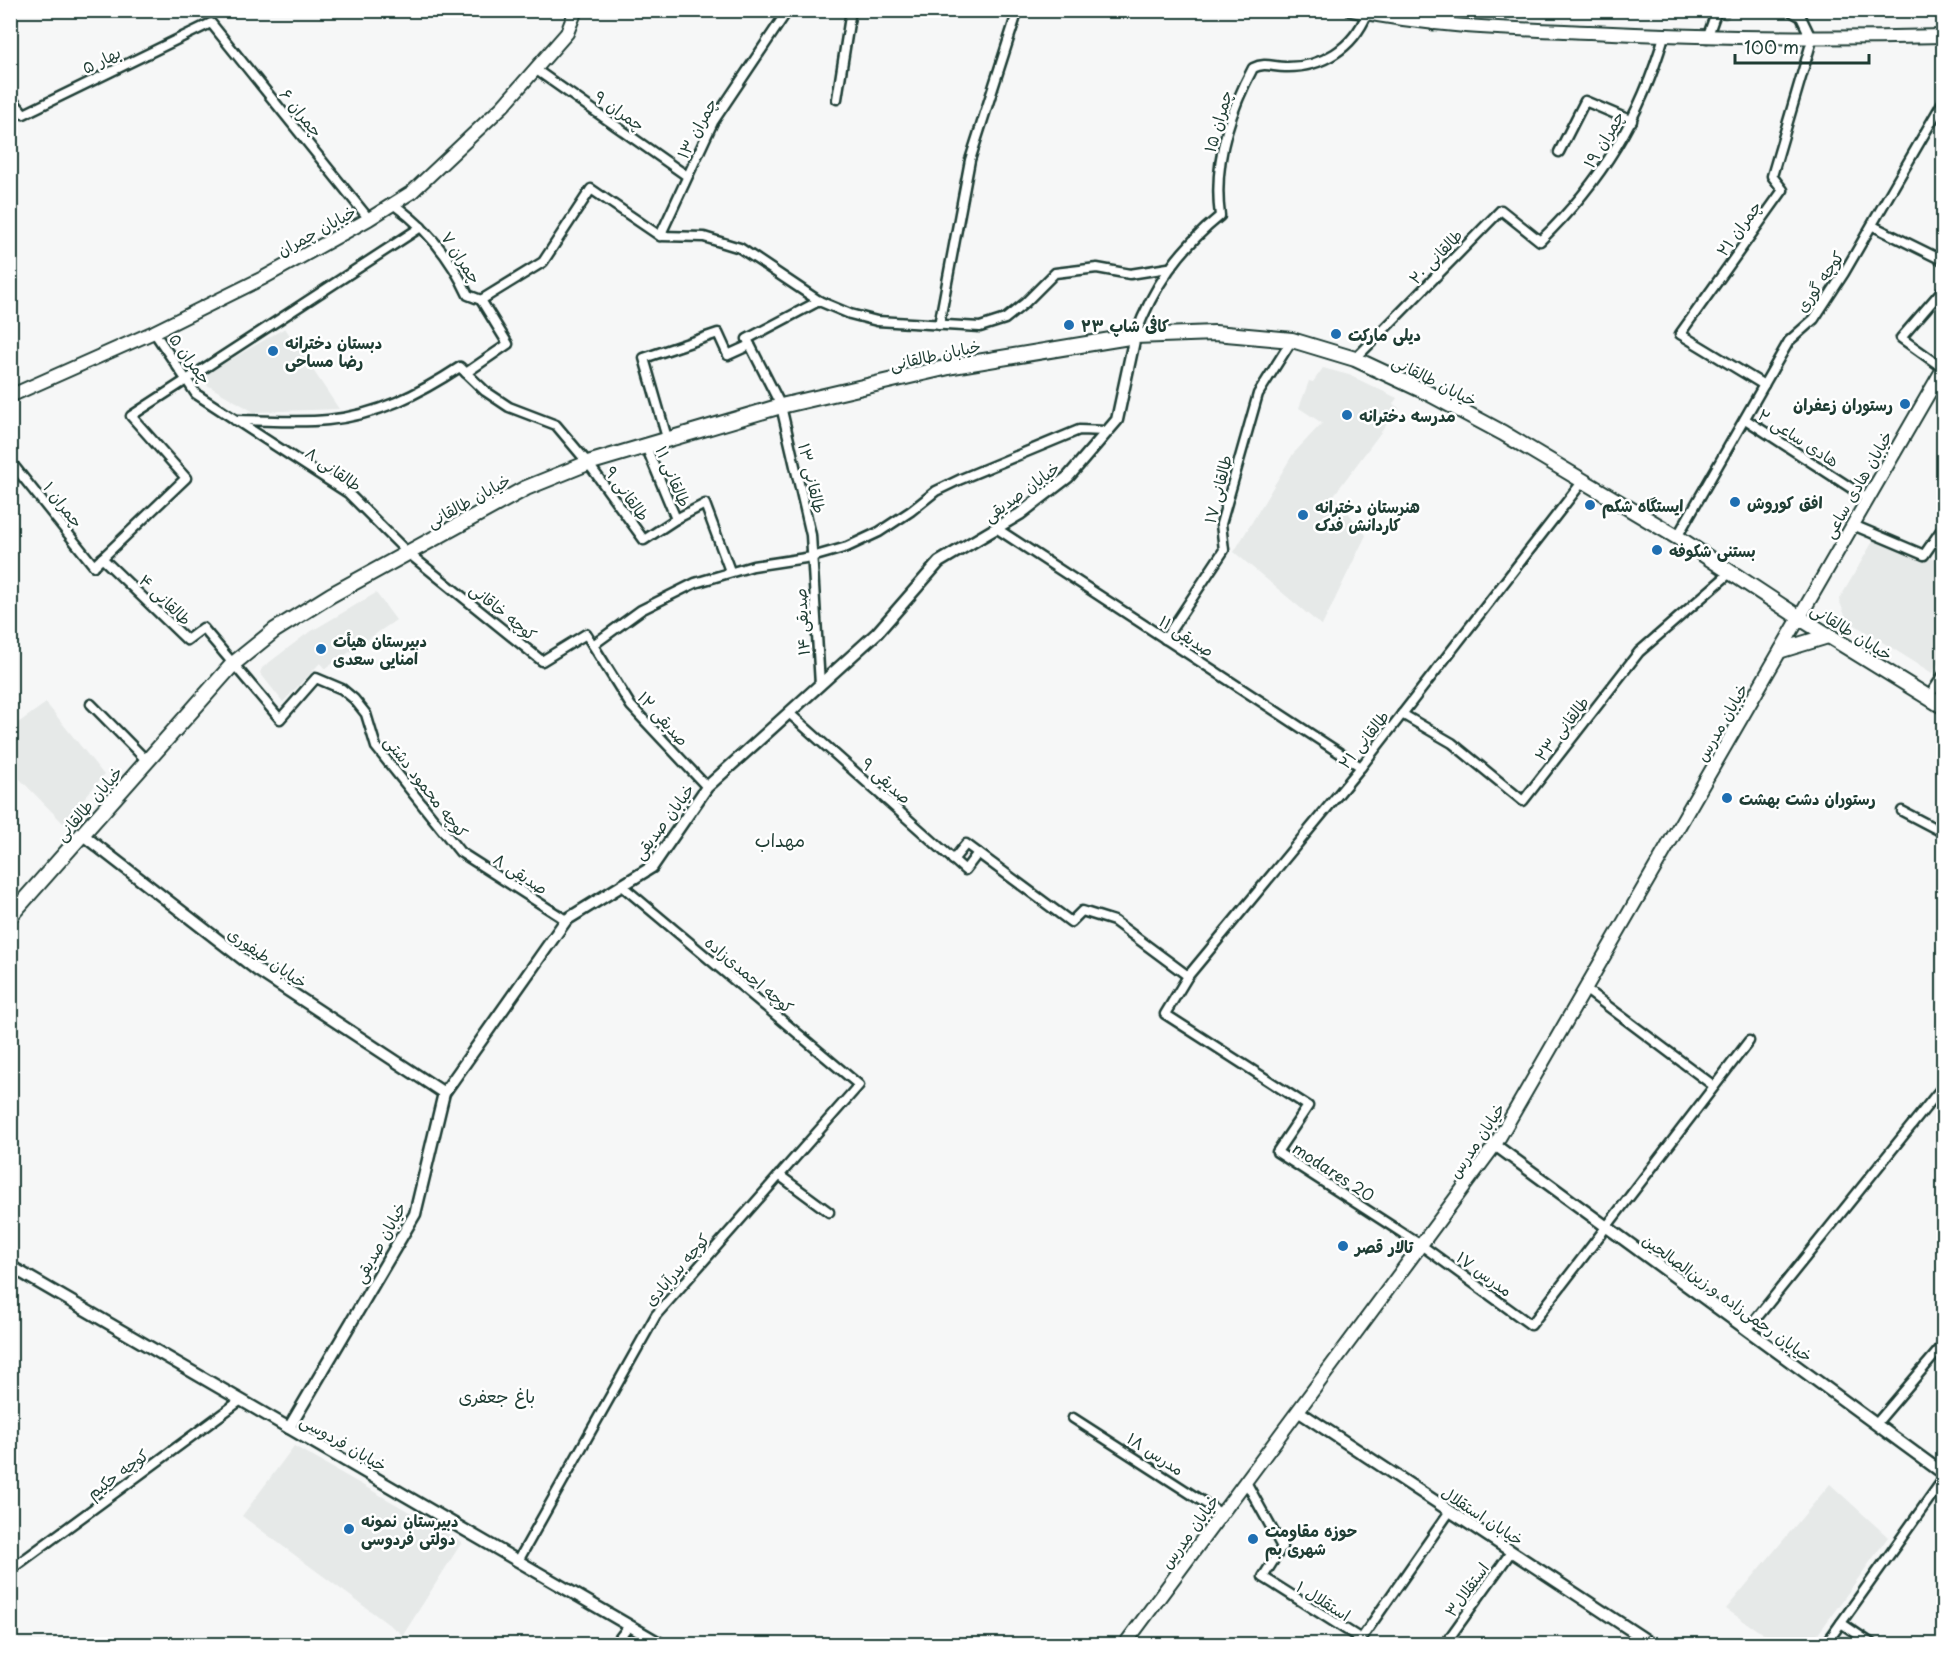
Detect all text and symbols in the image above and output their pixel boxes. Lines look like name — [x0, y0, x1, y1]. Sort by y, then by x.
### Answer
scale bar — [1735, 27, 1868, 65]
text: 100 m — [1744, 33, 1799, 60]
street label: بهار ۵ — [77, 39, 125, 79]
street label: چمران ۶ — [275, 82, 329, 142]
street label: چمران ۹ — [590, 84, 650, 136]
street label: چمران ۱۵ — [1197, 87, 1237, 155]
street label: چمران ۱۳ — [670, 93, 722, 163]
street label: چمران ۱۹ — [1577, 106, 1629, 172]
street label: چمران ۲۱ — [1710, 195, 1766, 261]
street label: خیابان چمران — [272, 199, 360, 261]
street label: طالقانی ۲۰ — [1402, 223, 1468, 289]
street label: چمران ۷ — [436, 226, 488, 288]
street label: کوچه گوری — [1789, 245, 1849, 317]
place label: کافی شاپ ۲۳ — [1081, 313, 1169, 337]
marker: کافی شاپ ۲۳ — [1062, 318, 1076, 332]
place label: دیلی مارکت — [1348, 322, 1421, 346]
street label: چمران ۵ — [164, 327, 218, 389]
marker: دیلی مارکت — [1329, 327, 1343, 341]
place label: دبستان دخترانه رضا مساحی — [285, 330, 382, 372]
street label: خیابان طالقانی — [887, 333, 983, 375]
marker: دبستان دخترانه رضا مساحی — [266, 344, 280, 358]
street label: خیابان طالقانی — [1388, 348, 1482, 412]
place label: رستوران زعفران — [1793, 392, 1893, 417]
marker: رستوران زعفران — [1898, 397, 1912, 411]
street label: هادی ساعی ۲ — [1754, 402, 1844, 472]
place label: مدرسه دخترانه — [1359, 403, 1456, 427]
marker: مدرسه دخترانه — [1340, 408, 1354, 422]
street label: خیابان هادی ساعی — [1816, 426, 1898, 542]
street label: طالقانی ۸ — [301, 440, 367, 496]
street label: طالقانی ۱۳ — [793, 440, 833, 516]
street label: طالقانی ۱۱ — [650, 442, 698, 510]
street label: طالقانی ۱۷ — [1197, 452, 1237, 526]
street label: خیابان صدیقی — [978, 455, 1064, 527]
street label: طالقانی ۹ — [600, 461, 656, 525]
street label: خیابان طالقانی — [422, 467, 514, 533]
street label: چمران ۱ — [38, 476, 90, 532]
place label: افق کوروش — [1747, 490, 1823, 514]
place label: ایستگاه شکم — [1602, 493, 1683, 519]
place label: هنرستان دخترانه کاردانش فدک — [1315, 494, 1420, 536]
marker: افق کوروش — [1728, 495, 1742, 509]
marker: ایستگاه شکم — [1583, 498, 1597, 512]
marker: هنرستان دخترانه کاردانش فدک — [1296, 508, 1310, 522]
place label: بستنی شکوفه — [1669, 538, 1756, 562]
marker: بستنی شکوفه — [1650, 543, 1664, 557]
street label: طالقانی ۴ — [134, 568, 198, 630]
street label: کوچه خاقانی — [465, 577, 543, 646]
street label: صدیقی ۱۴ — [787, 588, 815, 656]
street label: خیابان طالقانی — [1806, 596, 1898, 666]
street label: صدیقی ۱۱ — [1155, 608, 1219, 662]
place label: دبیرستان هیأت امنایی سعدی — [333, 628, 427, 670]
marker: دبیرستان هیأت امنایی سعدی — [314, 642, 328, 656]
street label: خیابان مدرس — [1689, 679, 1753, 765]
street label: صدیقی ۱۲ — [633, 685, 695, 751]
street label: طالقانی ۲۳ — [1528, 690, 1594, 766]
street label: طالقانی ۲۱ — [1332, 704, 1394, 774]
street label: کوچه محمود دشتی — [379, 730, 475, 842]
street label: صدیقی ۹ — [857, 751, 917, 809]
street label: خیابان طالقانی — [49, 760, 127, 846]
street label: خیابان صدیقی — [627, 778, 699, 864]
place label: رستوران دشت بهشت — [1739, 786, 1876, 811]
marker: رستوران دشت بهشت — [1720, 791, 1734, 805]
district label: مهداب — [755, 826, 805, 853]
street label: صدیقی ۸ — [489, 846, 553, 900]
street label: خیابان طیفوری — [223, 921, 313, 993]
street label: کوچه احمدی‌زاده — [700, 930, 800, 1018]
street label: خیابان مدرس — [1442, 1097, 1510, 1183]
street label: modares 20 — [1288, 1135, 1380, 1207]
street label: خیابان صدیقی — [347, 1197, 411, 1287]
street label: کوچه بدرآبادی — [638, 1227, 714, 1311]
street label: خیابان رحمی‌زاده و زین‌الصالحین — [1638, 1227, 1818, 1367]
place label: تالار قصر — [1353, 1234, 1415, 1258]
marker: تالار قصر — [1336, 1239, 1350, 1253]
street label: مدرس ۱۷ — [1452, 1245, 1518, 1301]
district label: باغ جعفری — [459, 1382, 535, 1409]
street label: خیابان فردوسی — [296, 1407, 392, 1477]
street label: مدرس ۱۸ — [1123, 1426, 1189, 1480]
street label: کوچه حکیم — [81, 1442, 154, 1505]
street label: خیابان استقلال — [1437, 1479, 1529, 1551]
street label: خیابان مدرس — [1154, 1489, 1224, 1573]
place label: دبیرستان نمونه دولتی فردوسی — [361, 1508, 459, 1550]
place label: حوزه مقاومت شهری بم — [1265, 1518, 1357, 1562]
marker: دبیرستان نمونه دولتی فردوسی — [342, 1522, 356, 1536]
marker: حوزه مقاومت شهری بم — [1246, 1532, 1260, 1546]
street label: استقلال۳ — [1438, 1557, 1494, 1621]
street label: استقلال ۱ — [1292, 1574, 1356, 1626]

